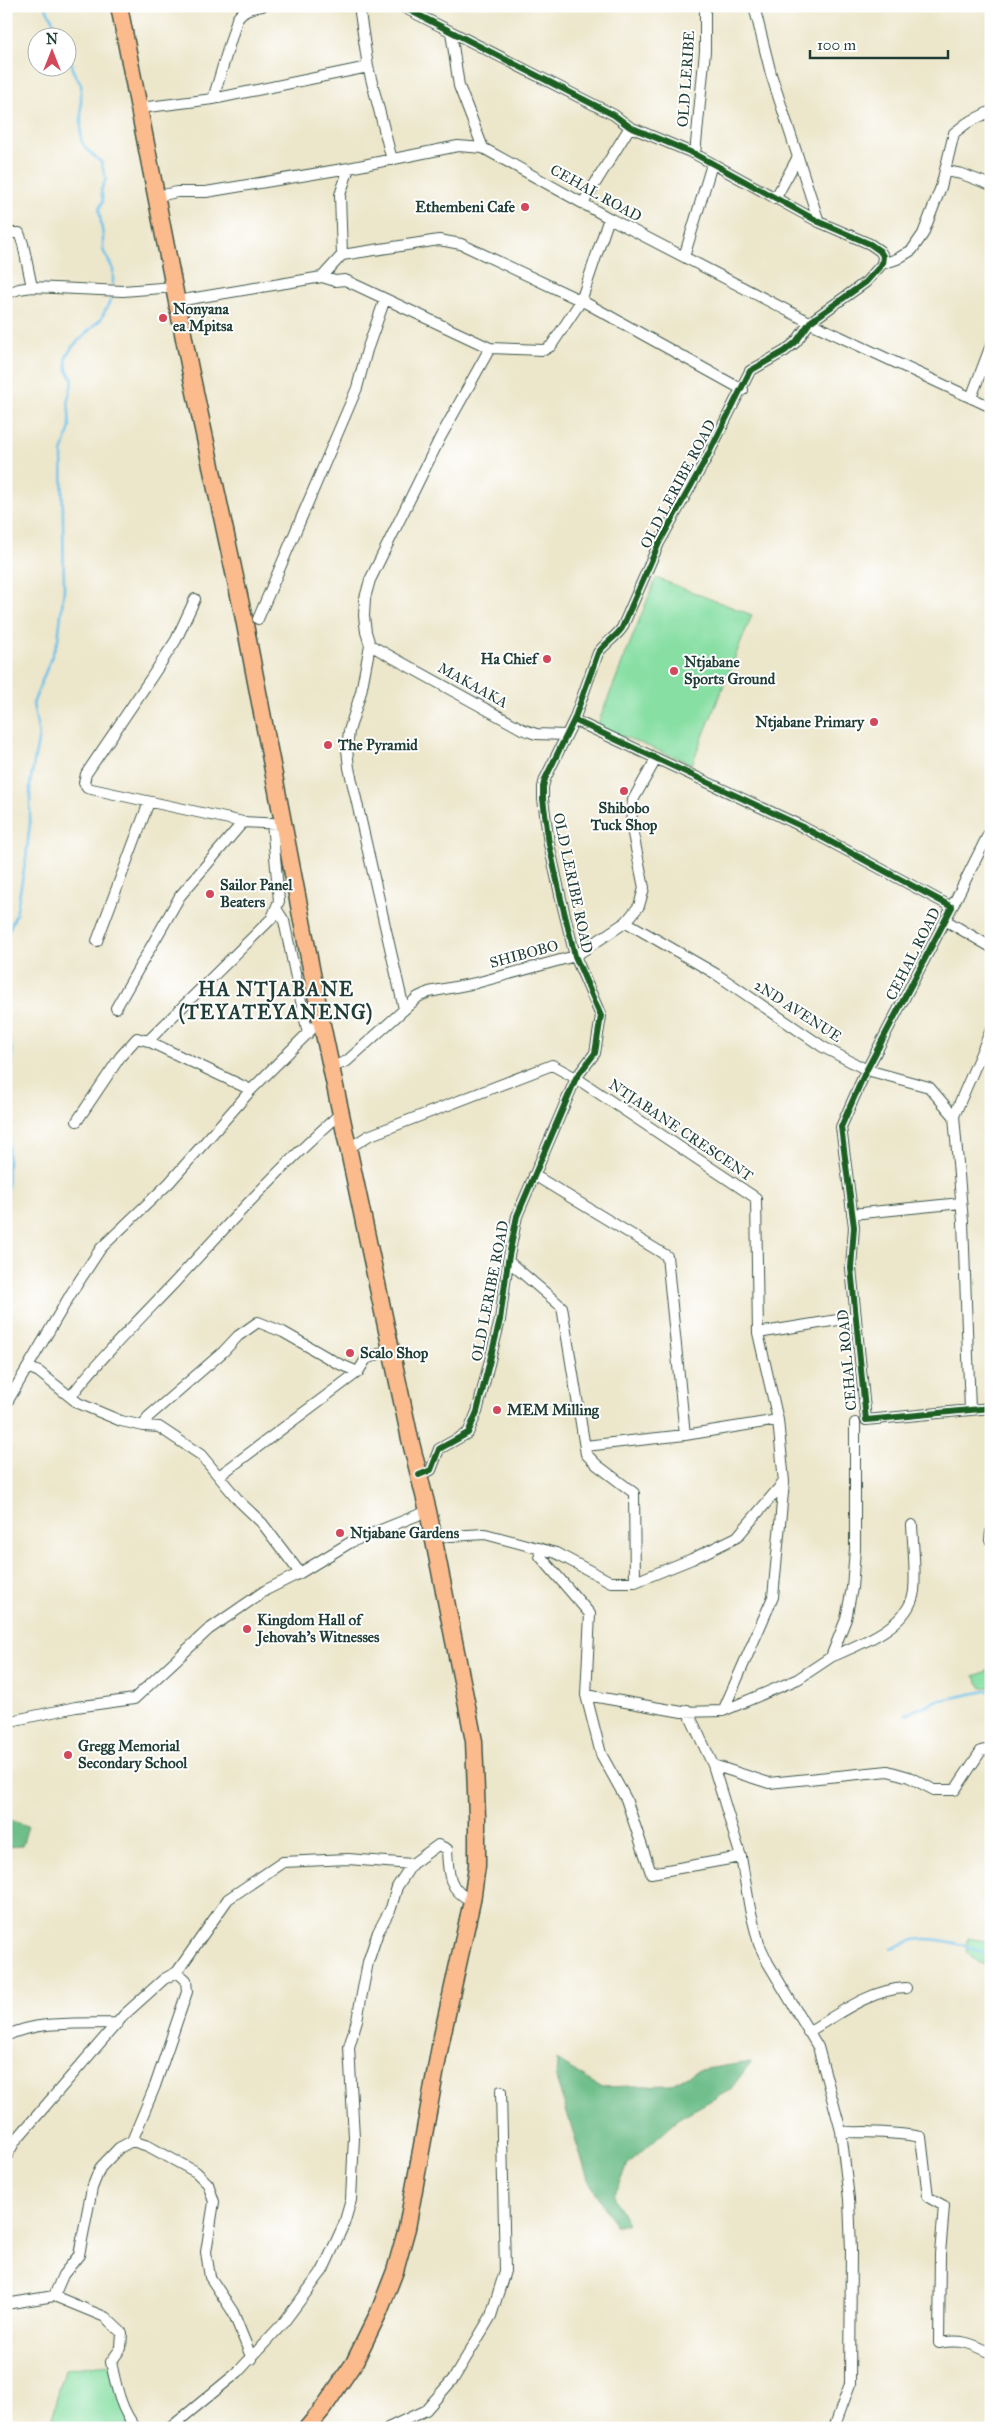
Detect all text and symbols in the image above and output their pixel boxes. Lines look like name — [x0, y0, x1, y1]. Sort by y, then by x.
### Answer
north arrow — [28, 28, 78, 78]
scale bar — [810, 28, 947, 60]
street label: OLD LERIBE — [674, 30, 698, 128]
text: N — [46, 31, 58, 48]
text: 100 m — [817, 36, 857, 54]
street label: CEHAL ROAD — [547, 160, 645, 226]
place label: Ethembeni Cafe — [415, 198, 516, 216]
marker: Ethembeni Cafe — [519, 201, 531, 213]
place label: Nonyana ea Mpitsa — [173, 300, 234, 336]
marker: Nonyana ea Mpitsa — [157, 312, 169, 324]
street label: OLD LERIBE ROAD — [636, 416, 720, 552]
place label: Ha Chief — [481, 650, 540, 668]
marker: Ha Chief — [541, 653, 553, 665]
place label: Ntjabane Sports Ground — [684, 653, 776, 689]
street label: MAKAAKA — [435, 658, 511, 712]
marker: Ntjabane Sports Ground — [668, 665, 680, 677]
place label: Ntjabane Primary — [755, 713, 865, 732]
marker: Ntjabane Primary — [868, 716, 880, 728]
place label: The Pyramid — [337, 736, 418, 755]
marker: The Pyramid — [322, 739, 334, 751]
marker: Shibobo Tuck Shop — [618, 785, 630, 797]
place label: Shibobo Tuck Shop — [590, 799, 658, 835]
street label: OLD LERIBE ROAD — [549, 811, 597, 955]
place label: Sailor Panel Beaters — [220, 876, 294, 911]
marker: Sailor Panel Beaters — [204, 888, 216, 900]
street label: CEHAL ROAD — [882, 904, 944, 1003]
street label: SHIBOBO — [488, 936, 560, 972]
street label: 2ND AVENUE — [751, 976, 845, 1046]
district label: HA NTJABANE (TEYATEYANENG) — [179, 977, 373, 1025]
street label: NTJABANE CRESCENT — [605, 1075, 756, 1186]
street label: OLD LERIBE ROAD — [467, 1219, 513, 1363]
street label: CEHAL ROAD — [834, 1308, 860, 1411]
place label: Scalo Shop — [360, 1344, 429, 1363]
marker: Scalo Shop — [344, 1347, 356, 1359]
place label: MEM Milling — [507, 1401, 600, 1420]
marker: MEM Milling — [491, 1404, 503, 1416]
place label: Ntjabane Gardens — [350, 1524, 460, 1543]
marker: Ntjabane Gardens — [334, 1527, 346, 1539]
place label: Kingdom Hall of Jehovah's Witnesses — [255, 1611, 380, 1647]
marker: Kingdom Hall of Jehovah's Witnesses — [241, 1623, 253, 1635]
place label: Gregg Memorial Secondary School — [78, 1737, 188, 1773]
marker: Gregg Memorial Secondary School — [62, 1749, 74, 1761]

